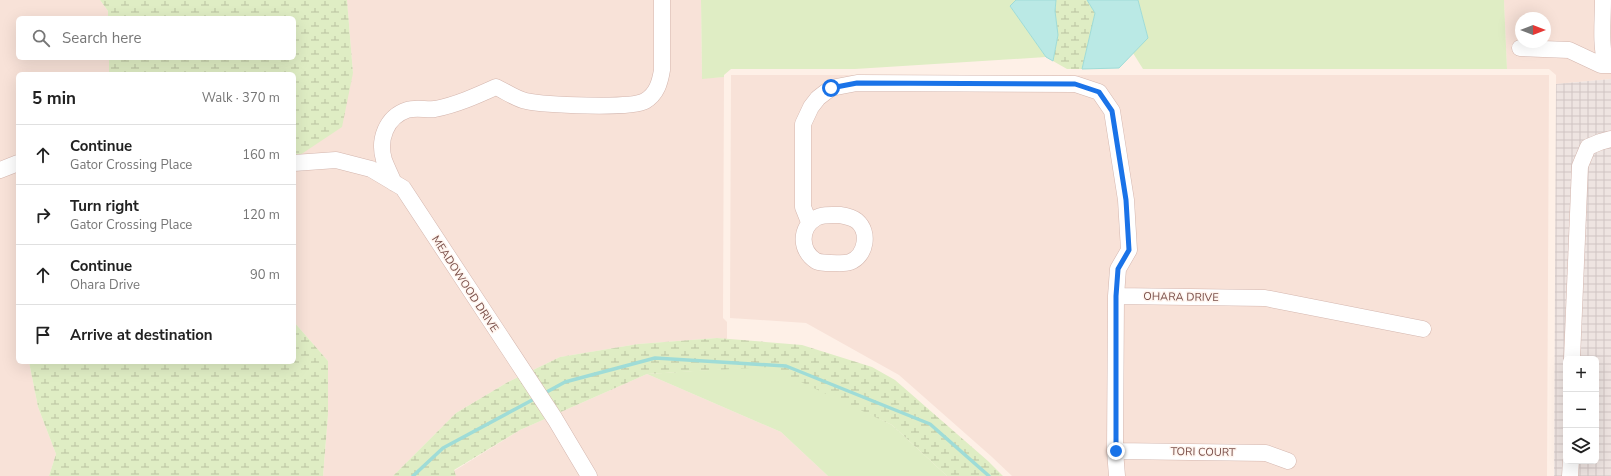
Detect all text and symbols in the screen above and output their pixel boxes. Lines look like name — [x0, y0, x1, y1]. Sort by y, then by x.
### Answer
north arrow — [1515, 12, 1551, 48]
search box — [16, 16, 296, 60]
icon: search — [30, 27, 52, 49]
text: Search here — [62, 28, 142, 48]
route start — [822, 79, 840, 97]
text: 5 min — [32, 87, 76, 110]
text: Walk · 370 m — [202, 89, 280, 107]
text: Continue — [70, 136, 132, 156]
icon: ahead — [32, 144, 54, 166]
text: 160 m — [242, 146, 280, 164]
text: Gator Crossing Place — [70, 156, 192, 174]
text: Turn right — [70, 196, 139, 216]
icon: right — [32, 204, 54, 226]
text: 120 m — [242, 206, 280, 224]
text: Gator Crossing Place — [70, 216, 192, 234]
street label: MEADOWOOD DRIVE — [428, 233, 502, 335]
text: Continue — [70, 256, 132, 276]
icon: ahead — [32, 264, 54, 286]
text: 90 m — [250, 266, 280, 284]
text: Ohara Drive — [70, 276, 140, 294]
street label: OHARA DRIVE — [1143, 289, 1219, 305]
icon: arrive — [32, 324, 54, 346]
text: Arrive at destination — [70, 325, 213, 345]
map controls — [1563, 356, 1599, 464]
button: + — [1563, 356, 1599, 392]
button: − — [1563, 392, 1599, 428]
button: layers — [1563, 428, 1599, 464]
route end — [1107, 442, 1125, 460]
street label: TORI COURT — [1170, 444, 1236, 460]

